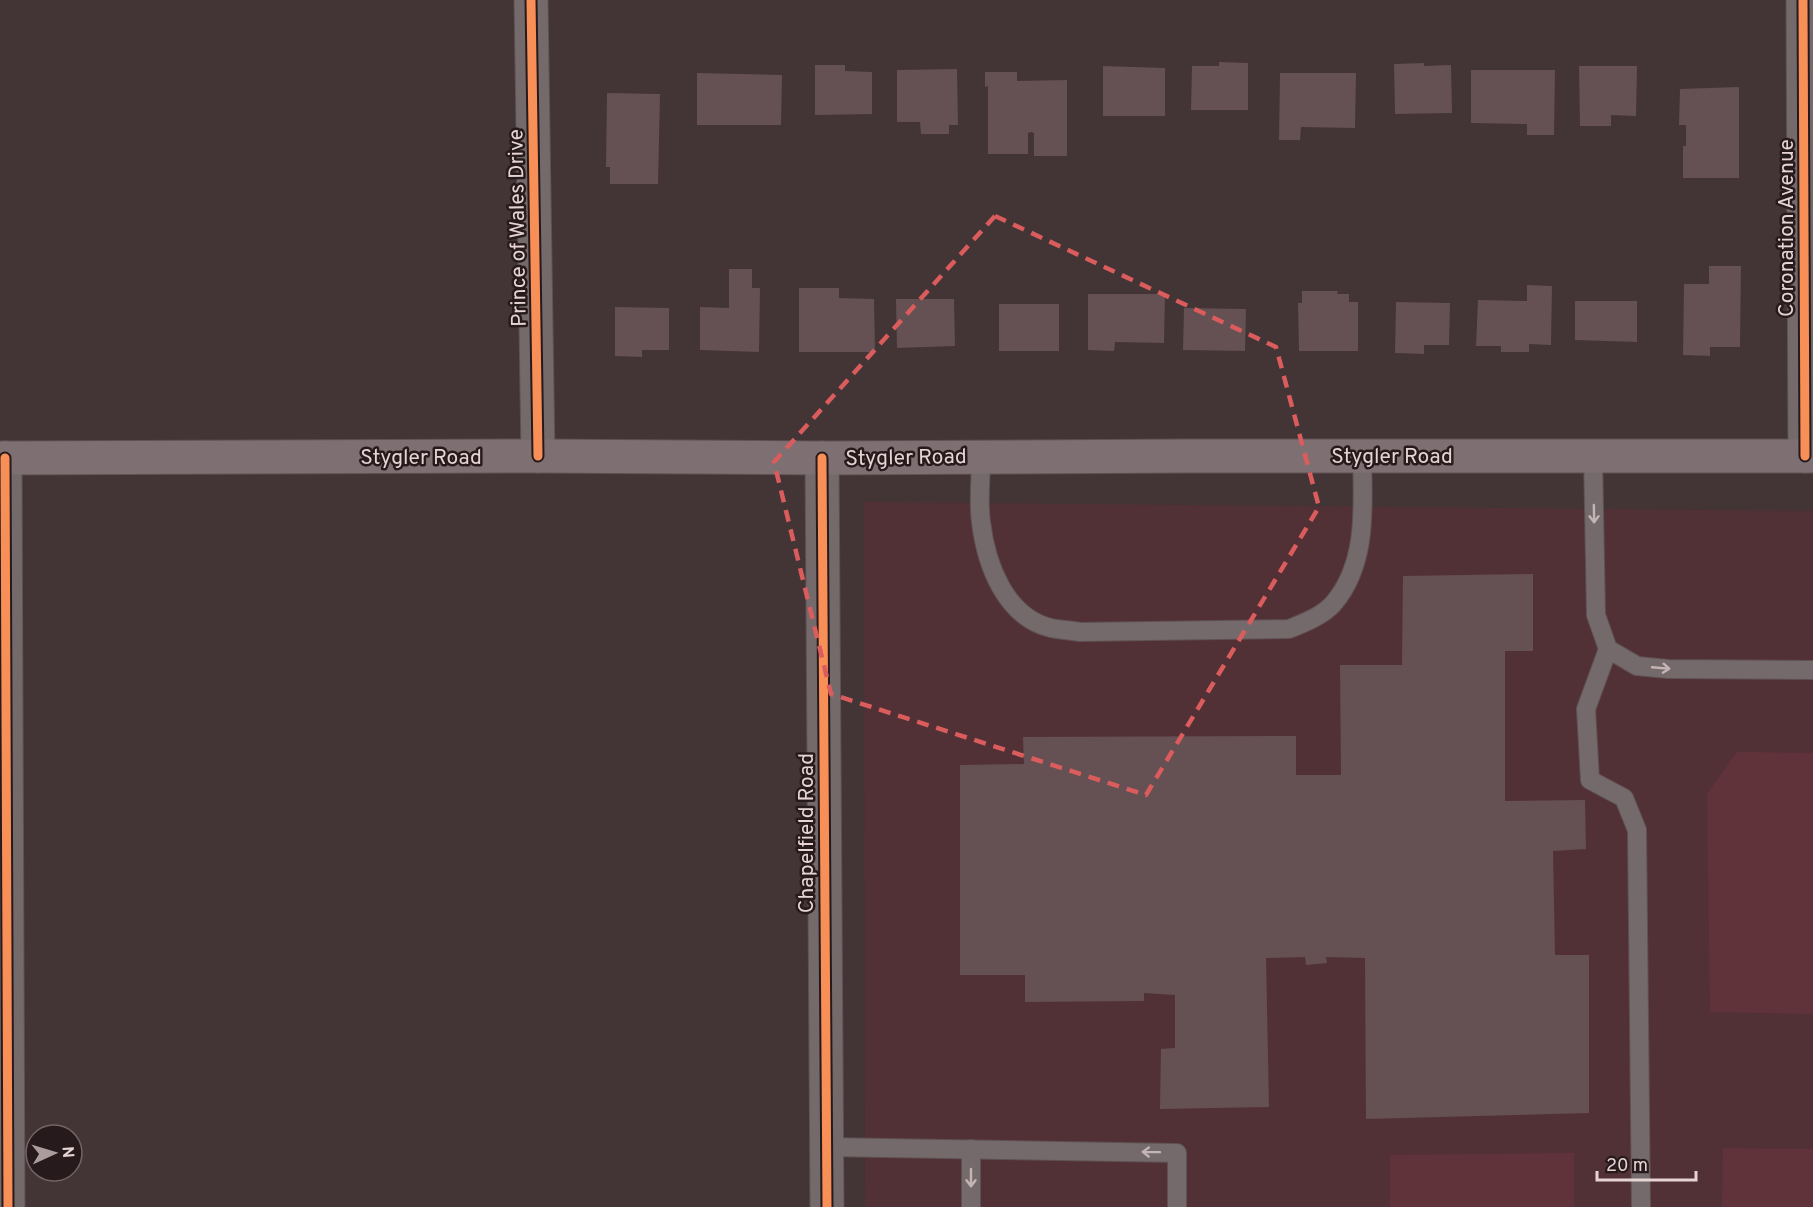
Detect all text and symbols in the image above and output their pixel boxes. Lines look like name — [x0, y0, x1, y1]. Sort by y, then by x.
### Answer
street label: Prince of Wales Drive — [503, 129, 534, 327]
street label: Coronation Avenue — [1774, 139, 1801, 317]
street label: Stygler Road — [845, 444, 967, 473]
street label: Stygler Road — [1331, 444, 1453, 471]
street label: Stygler Road — [360, 445, 482, 472]
one-way arrow — [1588, 503, 1600, 523]
one-way arrow — [1650, 663, 1670, 674]
street label: Chapelfield Road — [794, 753, 821, 913]
north arrow — [24, 1123, 84, 1183]
scale bar — [1597, 1144, 1696, 1182]
text: N — [57, 1146, 77, 1159]
one-way arrow — [1142, 1147, 1162, 1158]
text: 20 m — [1606, 1155, 1648, 1178]
one-way arrow — [965, 1168, 977, 1188]

